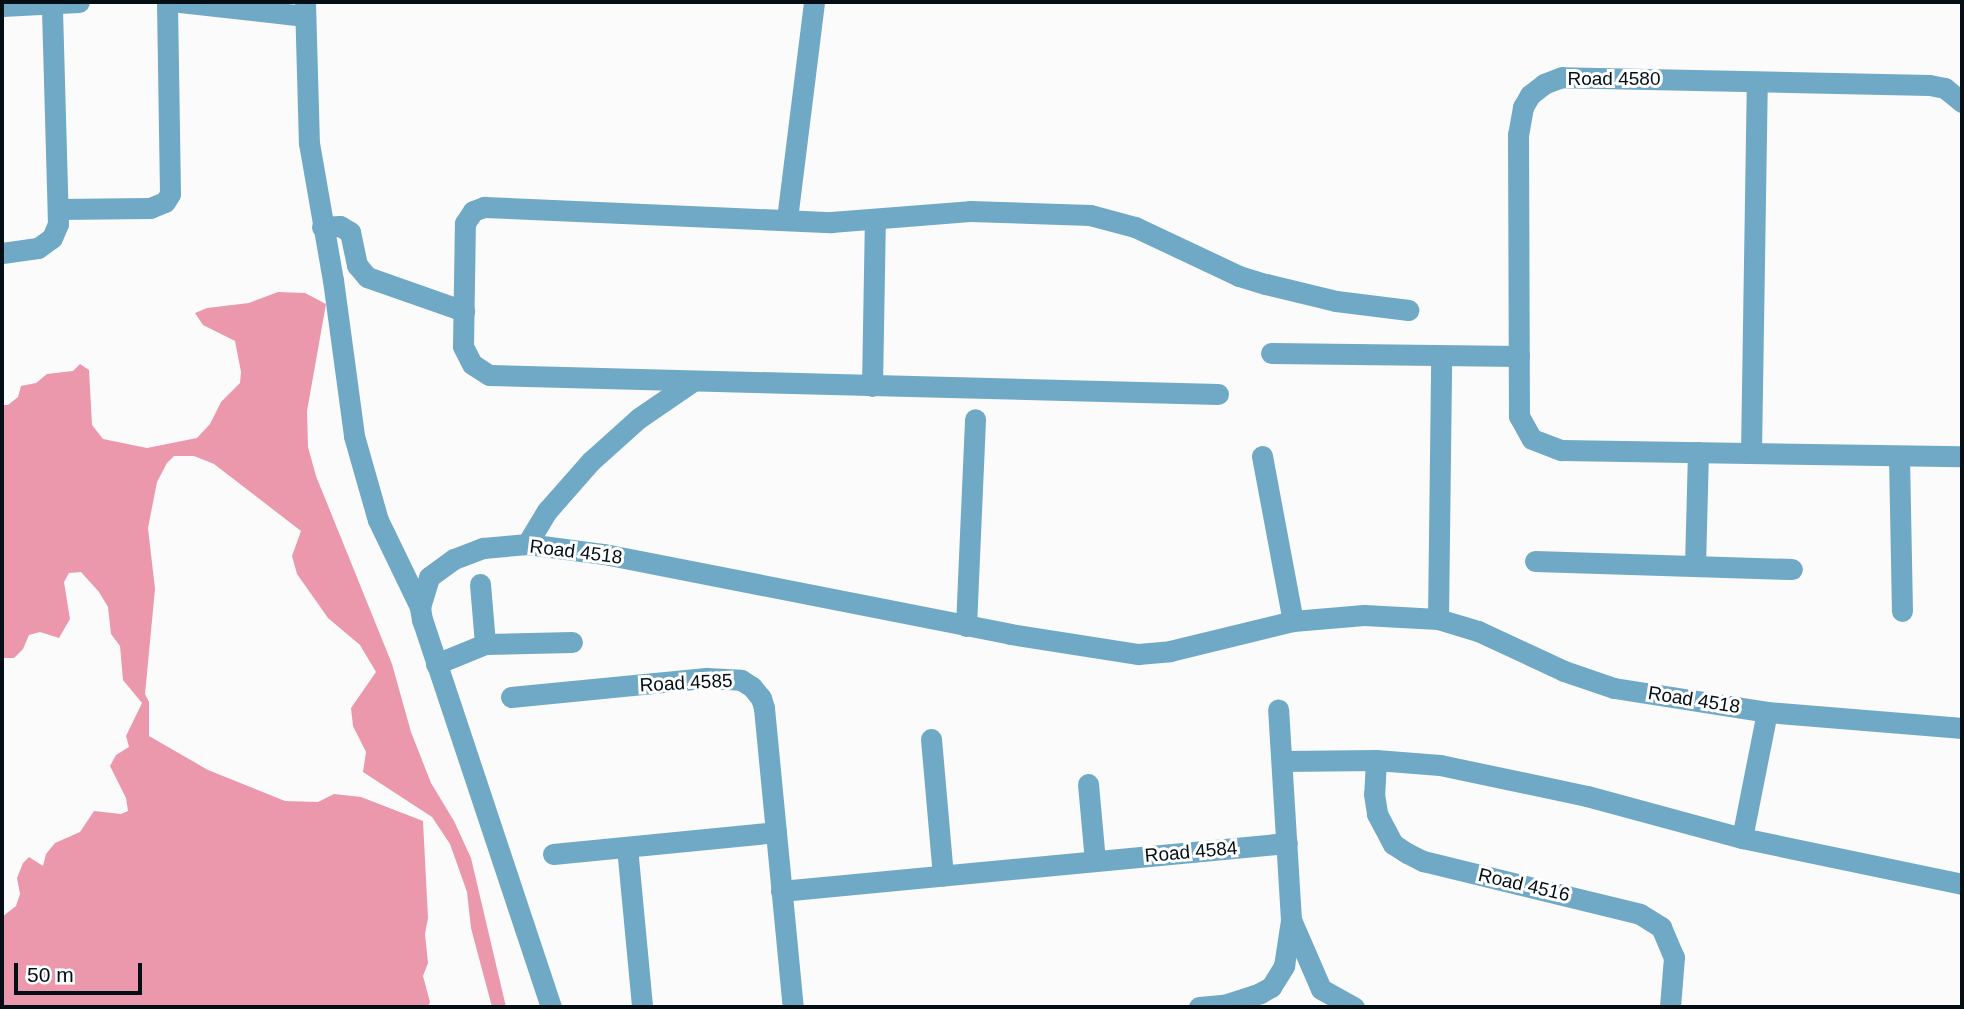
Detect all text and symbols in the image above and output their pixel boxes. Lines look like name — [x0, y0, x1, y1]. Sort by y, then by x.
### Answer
street label: Road 4580 — [1568, 68, 1660, 90]
street label: Road 4518 — [528, 535, 624, 569]
street label: Road 4585 — [639, 669, 733, 697]
street label: Road 4518 — [1646, 681, 1742, 719]
street label: Road 4584 — [1144, 837, 1238, 867]
street label: Road 4516 — [1476, 863, 1572, 907]
scale bar — [18, 950, 145, 994]
text: 50 m — [27, 963, 74, 986]

